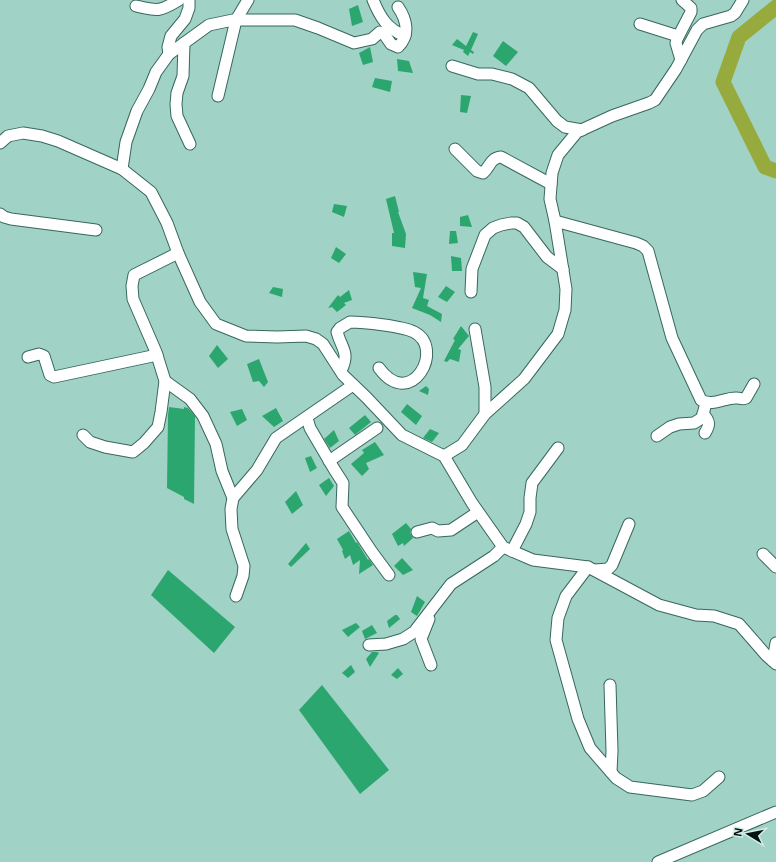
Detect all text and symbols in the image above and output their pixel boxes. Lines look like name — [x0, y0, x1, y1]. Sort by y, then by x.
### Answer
north arrow — [728, 814, 768, 854]
text: N — [729, 826, 746, 838]

